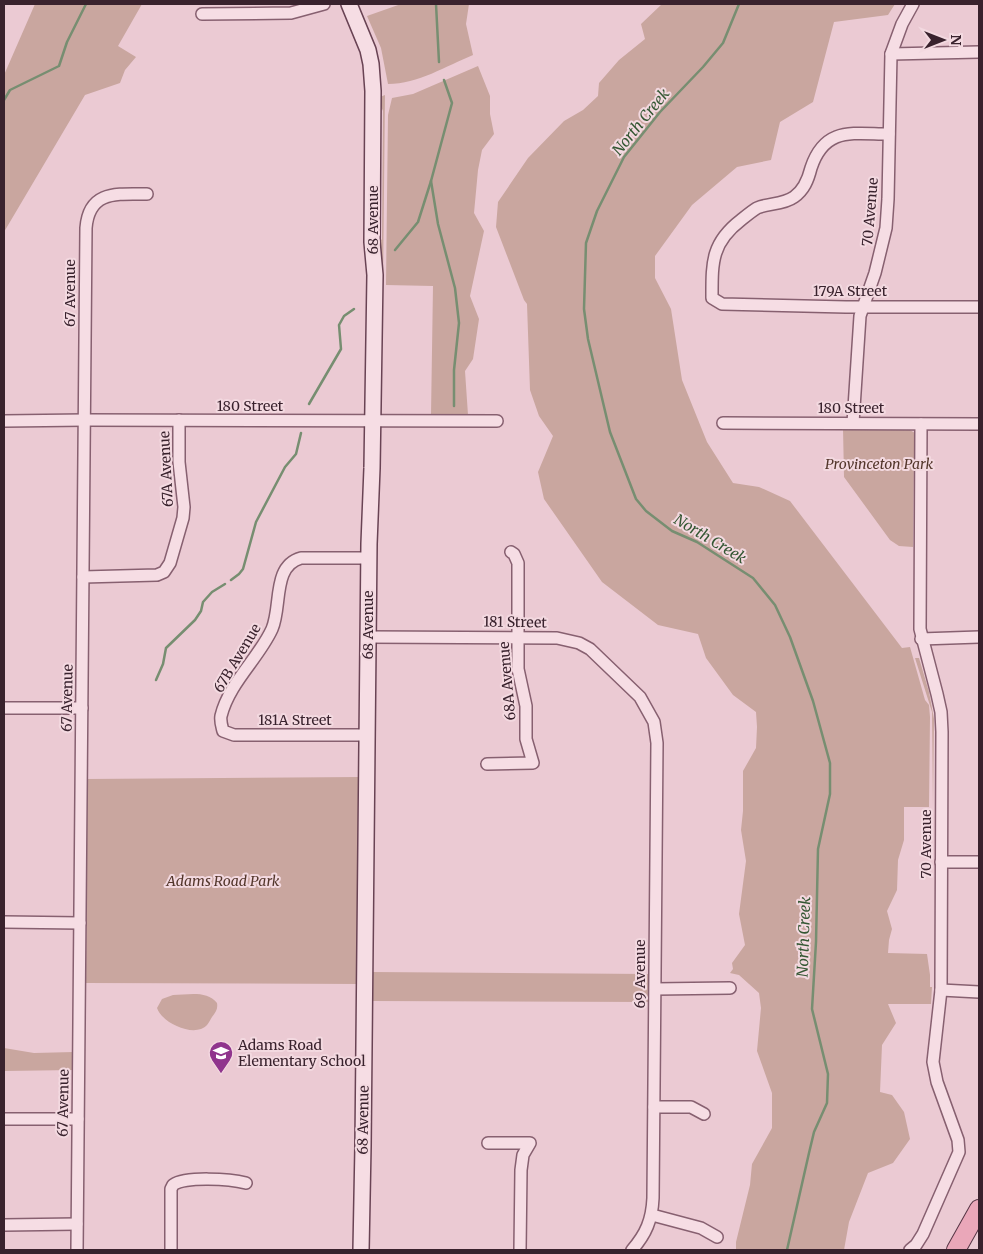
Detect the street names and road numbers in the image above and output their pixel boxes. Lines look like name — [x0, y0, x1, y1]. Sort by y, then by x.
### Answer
street label: 70 Avenue — [858, 177, 882, 247]
street label: 68 Avenue — [364, 185, 382, 255]
street label: 67 Avenue — [61, 259, 79, 327]
street label: 179A Street — [813, 282, 888, 300]
street label: 180 Street — [217, 397, 284, 415]
street label: 180 Street — [818, 399, 885, 417]
street label: 67A Avenue — [155, 430, 177, 508]
street label: 68 Avenue — [359, 590, 377, 660]
street label: 181 Street — [483, 612, 547, 632]
street label: 67B Avenue — [209, 620, 265, 696]
street label: 68A Avenue — [495, 641, 519, 721]
street label: 67 Avenue — [57, 664, 77, 732]
street label: 181A Street — [258, 711, 332, 729]
street label: 70 Avenue — [917, 809, 935, 879]
street label: 69 Avenue — [631, 939, 649, 1009]
street label: 67 Avenue — [53, 1069, 73, 1137]
street label: 68 Avenue — [353, 1085, 373, 1155]

